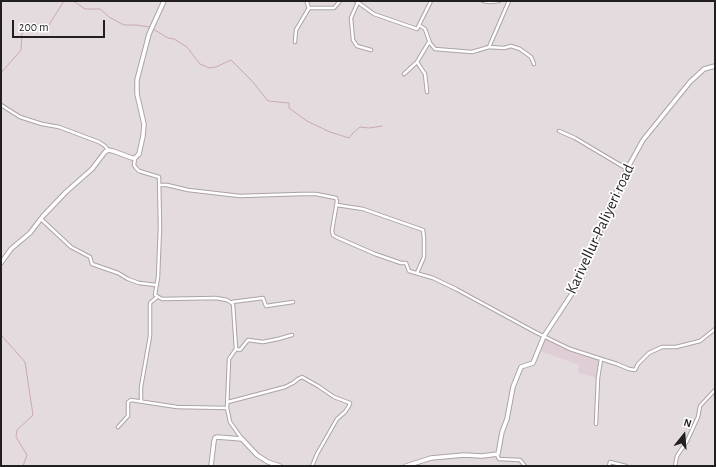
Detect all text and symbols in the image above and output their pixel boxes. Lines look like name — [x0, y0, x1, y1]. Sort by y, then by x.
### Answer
scale bar — [14, 12, 107, 38]
text: 200 m — [19, 21, 49, 33]
street label: Karivellur-Paliyeri road — [561, 161, 639, 297]
north arrow — [664, 415, 704, 455]
text: N — [682, 417, 693, 429]

